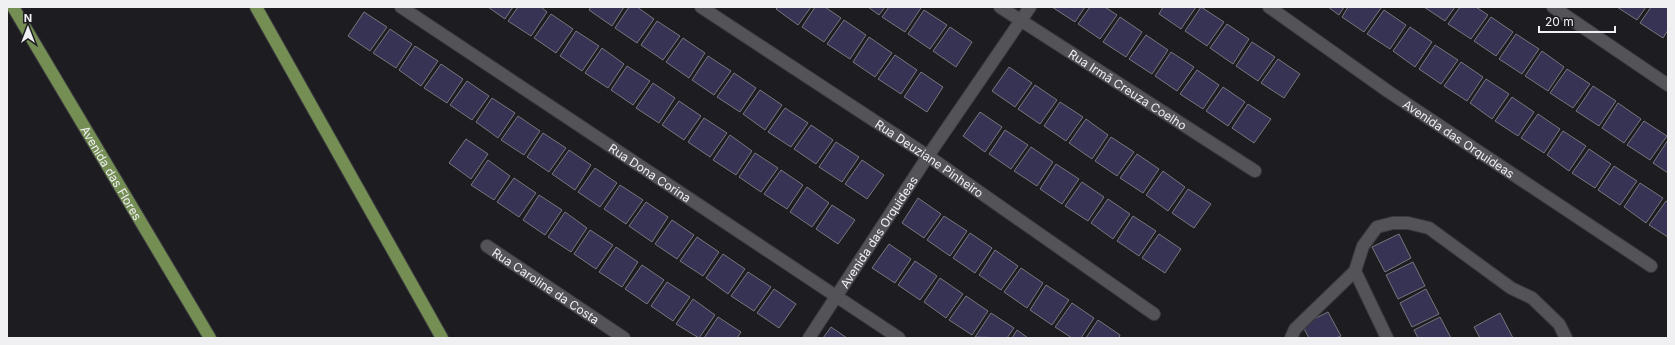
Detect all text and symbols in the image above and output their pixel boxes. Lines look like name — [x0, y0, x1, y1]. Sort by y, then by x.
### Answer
north arrow — [8, 8, 48, 48]
scale bar — [1539, 8, 1615, 34]
text: N — [24, 11, 32, 25]
text: 20 m — [1545, 14, 1574, 29]
street label: Rua Irmã Creuza Coelho — [1066, 46, 1190, 133]
street label: Avenida das Orquideas — [1400, 96, 1518, 181]
street label: Rua Deuziane Pinheiro — [873, 116, 987, 200]
street label: Avenida das Flores — [78, 123, 146, 223]
street label: Rua Dona Corina — [606, 140, 694, 205]
street label: Avenida das Orquideas — [836, 173, 921, 291]
street label: Rua Caroline da Costa — [490, 244, 602, 327]

